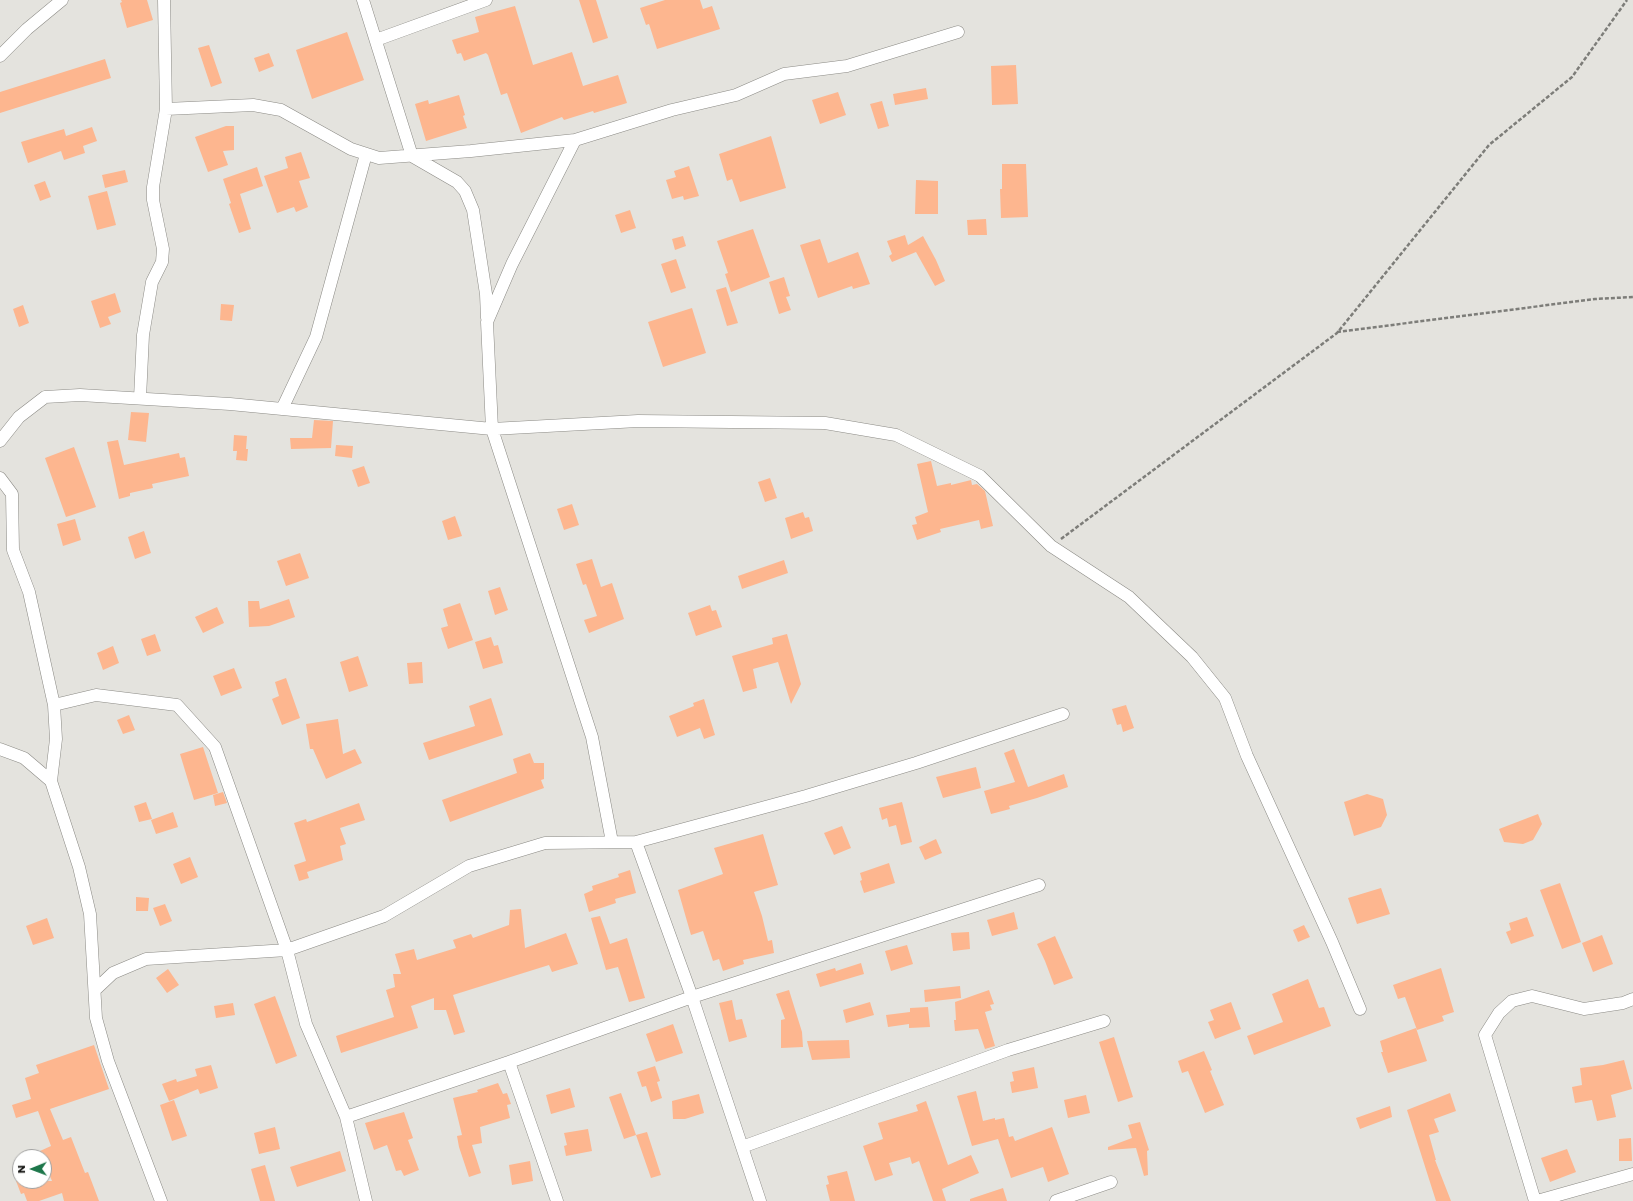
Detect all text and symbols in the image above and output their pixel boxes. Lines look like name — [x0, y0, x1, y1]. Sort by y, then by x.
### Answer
north arrow — [12, 1149, 52, 1189]
text: N — [13, 1165, 29, 1173]

